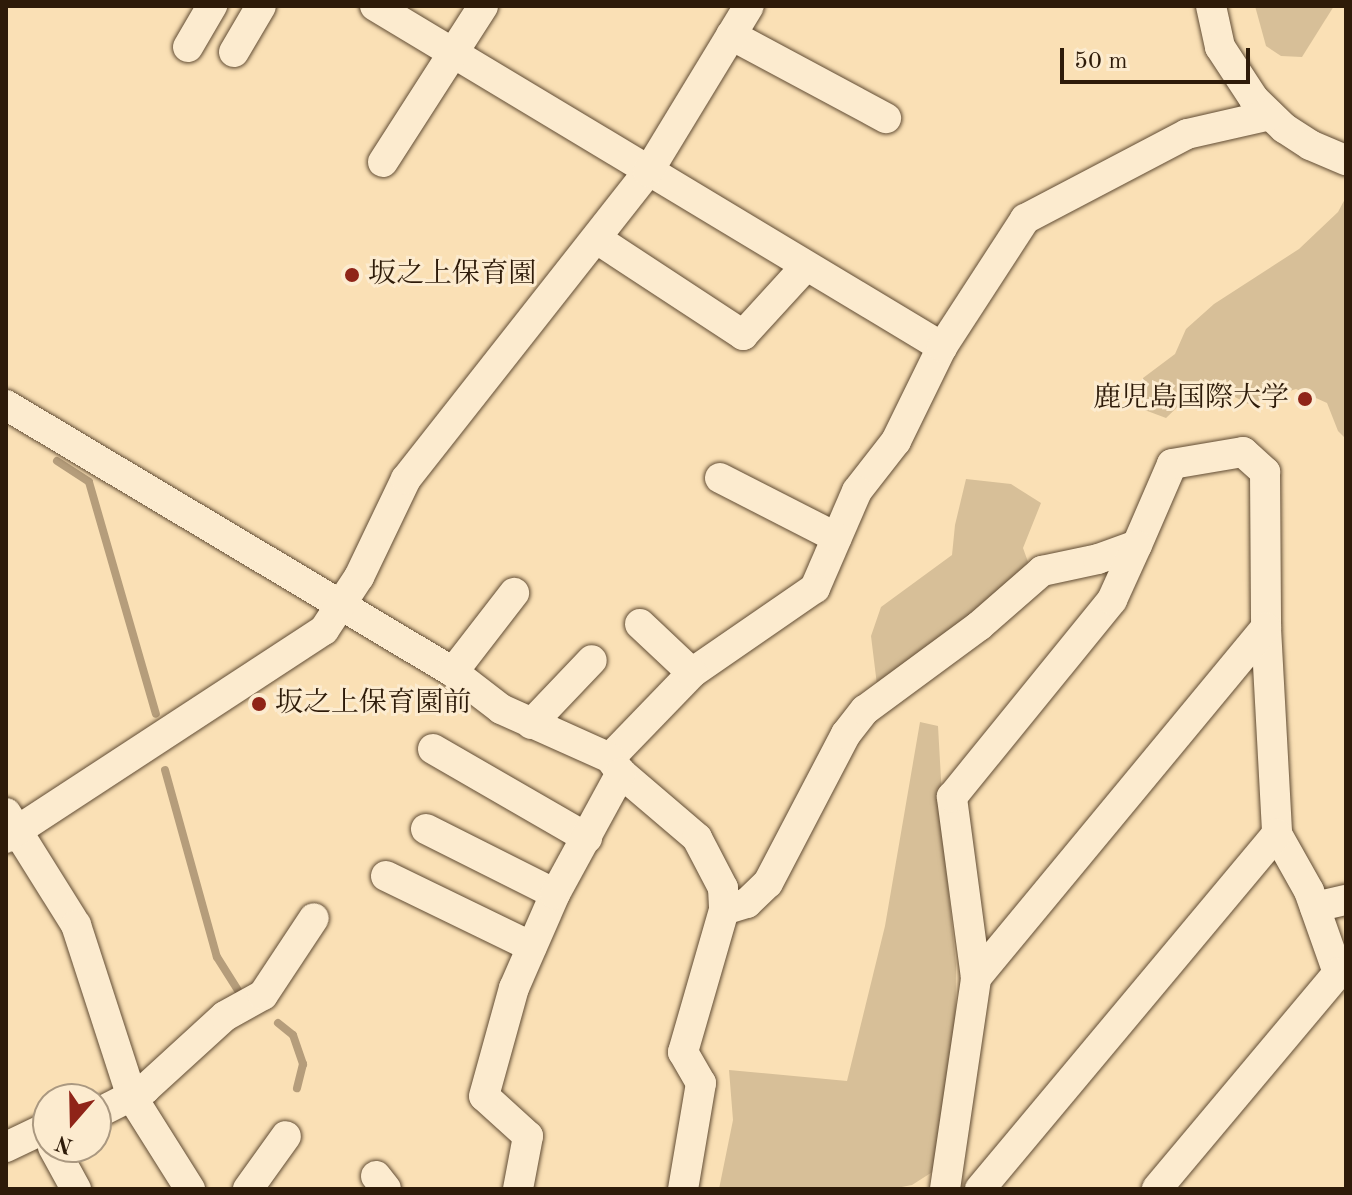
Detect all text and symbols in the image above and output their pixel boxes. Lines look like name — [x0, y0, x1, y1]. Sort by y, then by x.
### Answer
scale bar — [1064, 32, 1254, 82]
text: 50 m — [1074, 50, 1128, 74]
place label: 坂之上保育園 — [368, 258, 536, 292]
marker: 坂之上保育園 — [343, 266, 361, 284]
place label: 鹿児島国際大学 — [1093, 382, 1289, 416]
marker: 鹿児島国際大学 — [1296, 390, 1314, 408]
place label: 坂之上保育園前 — [275, 687, 471, 721]
marker: 坂之上保育園前 — [250, 695, 268, 713]
north arrow — [32, 1083, 112, 1163]
text: N — [53, 1130, 76, 1157]

